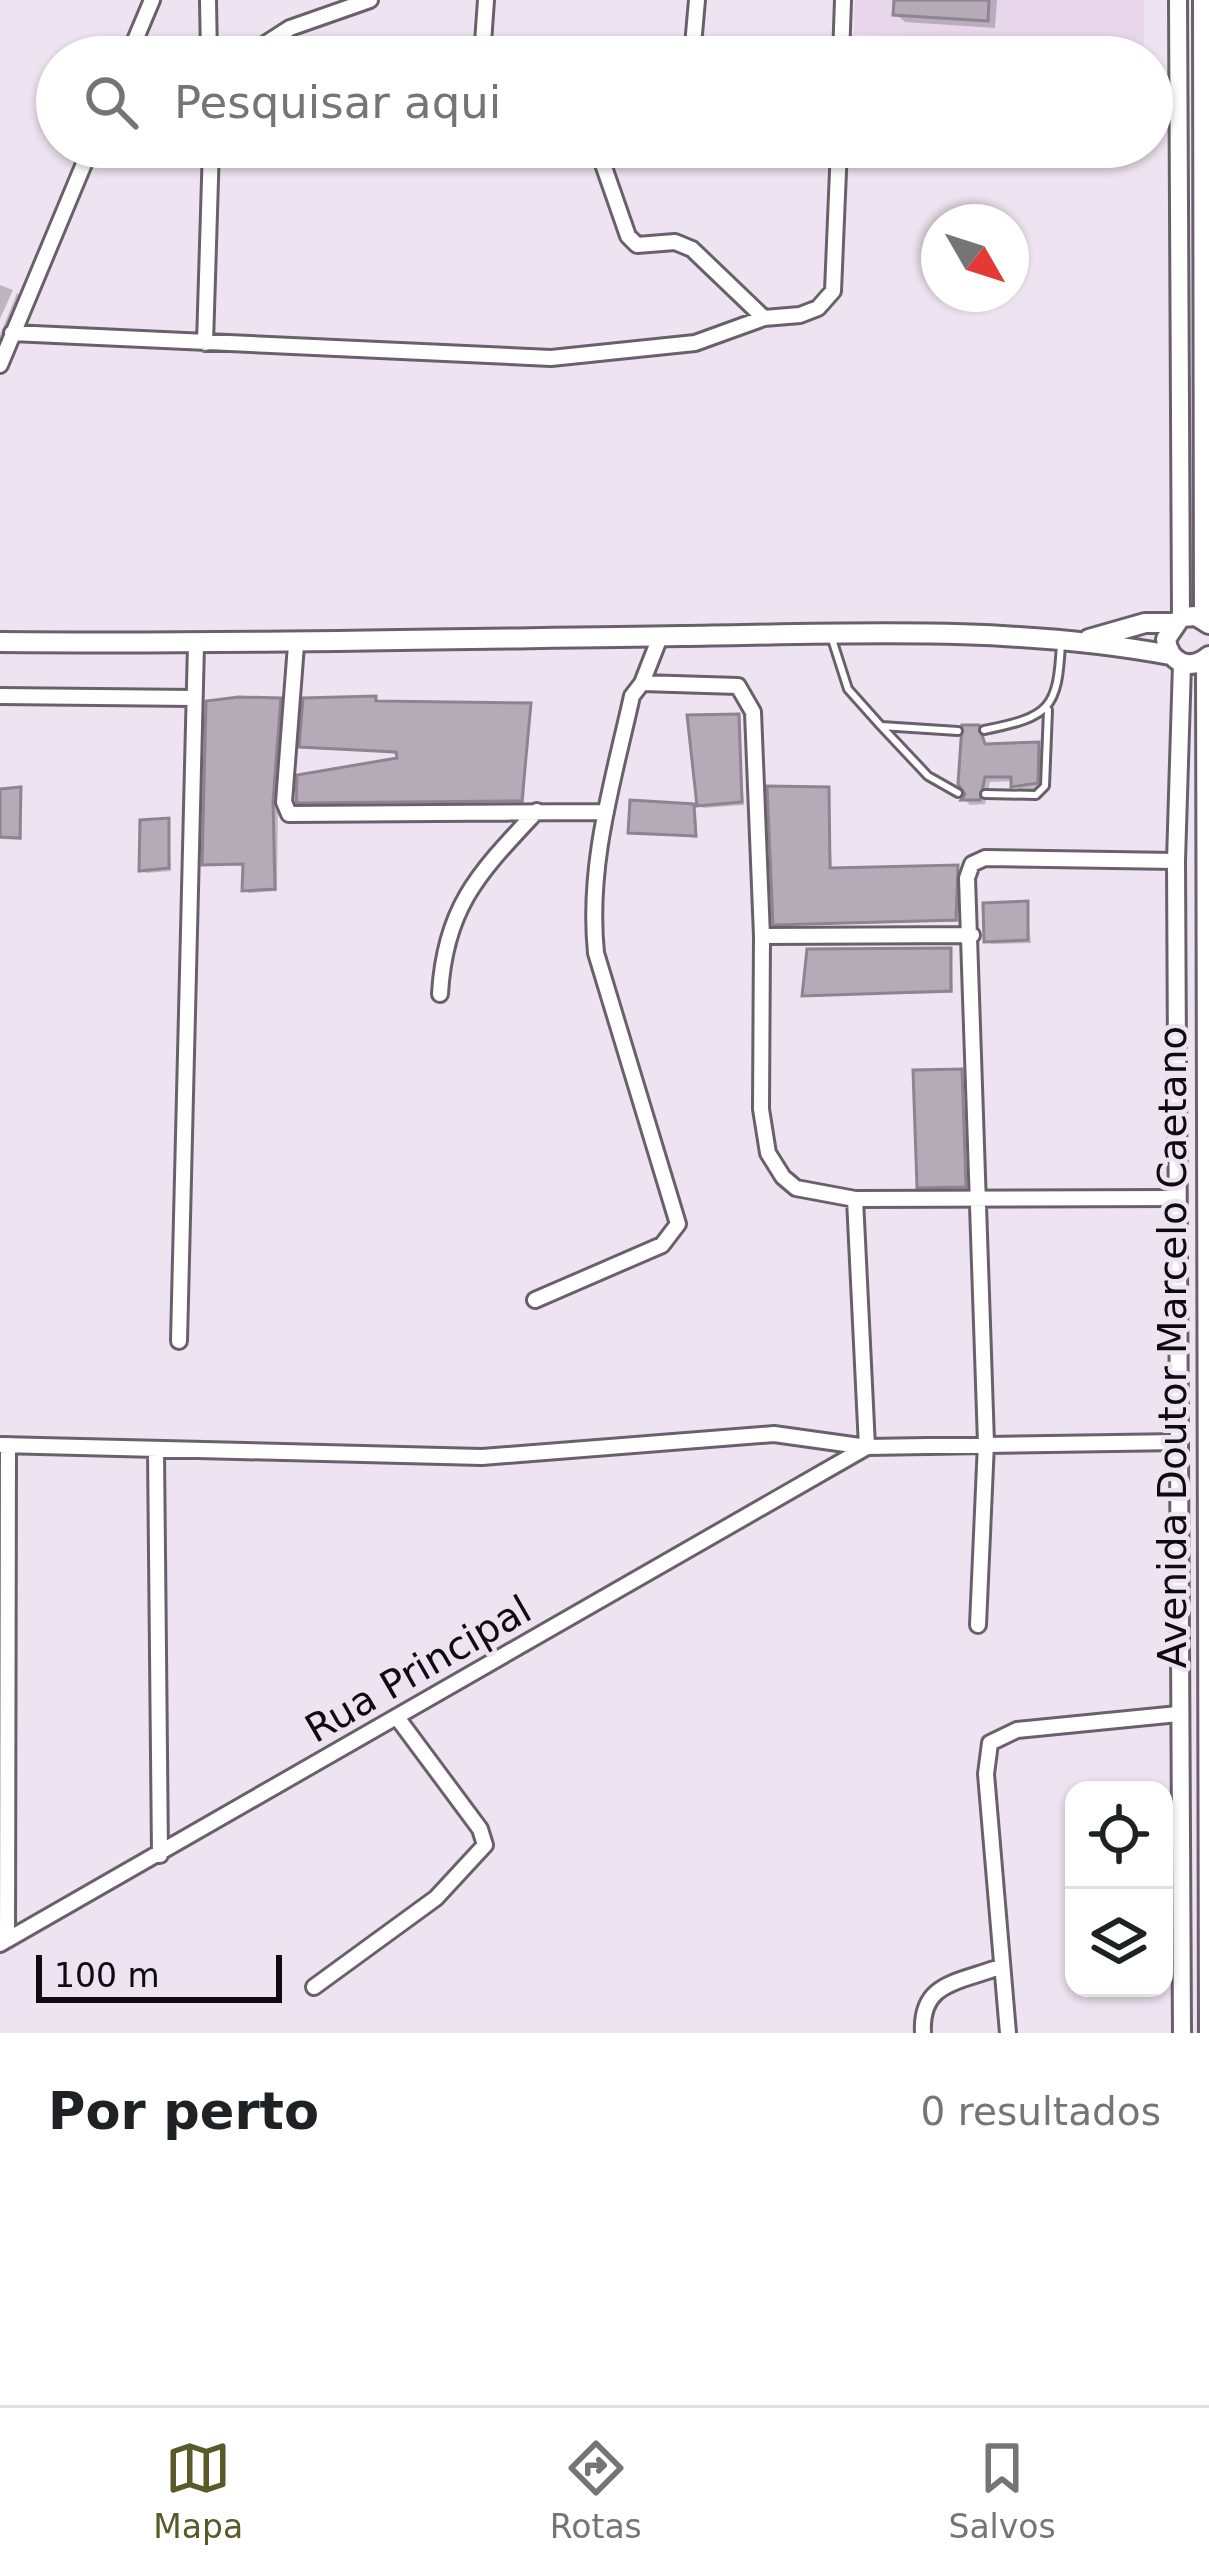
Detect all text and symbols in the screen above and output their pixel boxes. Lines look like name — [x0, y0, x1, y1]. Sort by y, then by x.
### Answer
search box — [36, 36, 1173, 168]
icon: search — [78, 69, 144, 135]
text: Pesquisar aqui — [174, 76, 501, 129]
north arrow — [921, 204, 1029, 312]
street label: Avenida Doutor Marcelo Caetano — [1150, 1026, 1195, 1668]
street label: Rua Principal — [297, 1586, 539, 1752]
map controls — [1065, 1781, 1173, 1997]
button: locate — [1065, 1781, 1173, 1889]
button: layers — [1065, 1889, 1173, 1997]
scale bar — [36, 1949, 282, 2002]
text: 100 m — [54, 1956, 160, 1995]
text: Por perto — [48, 2082, 319, 2141]
text: 0 resultados — [921, 2089, 1161, 2134]
tab: Mapa — [153, 2435, 243, 2546]
tab: Rotas — [550, 2435, 642, 2546]
tab: Salvos — [948, 2435, 1056, 2546]

